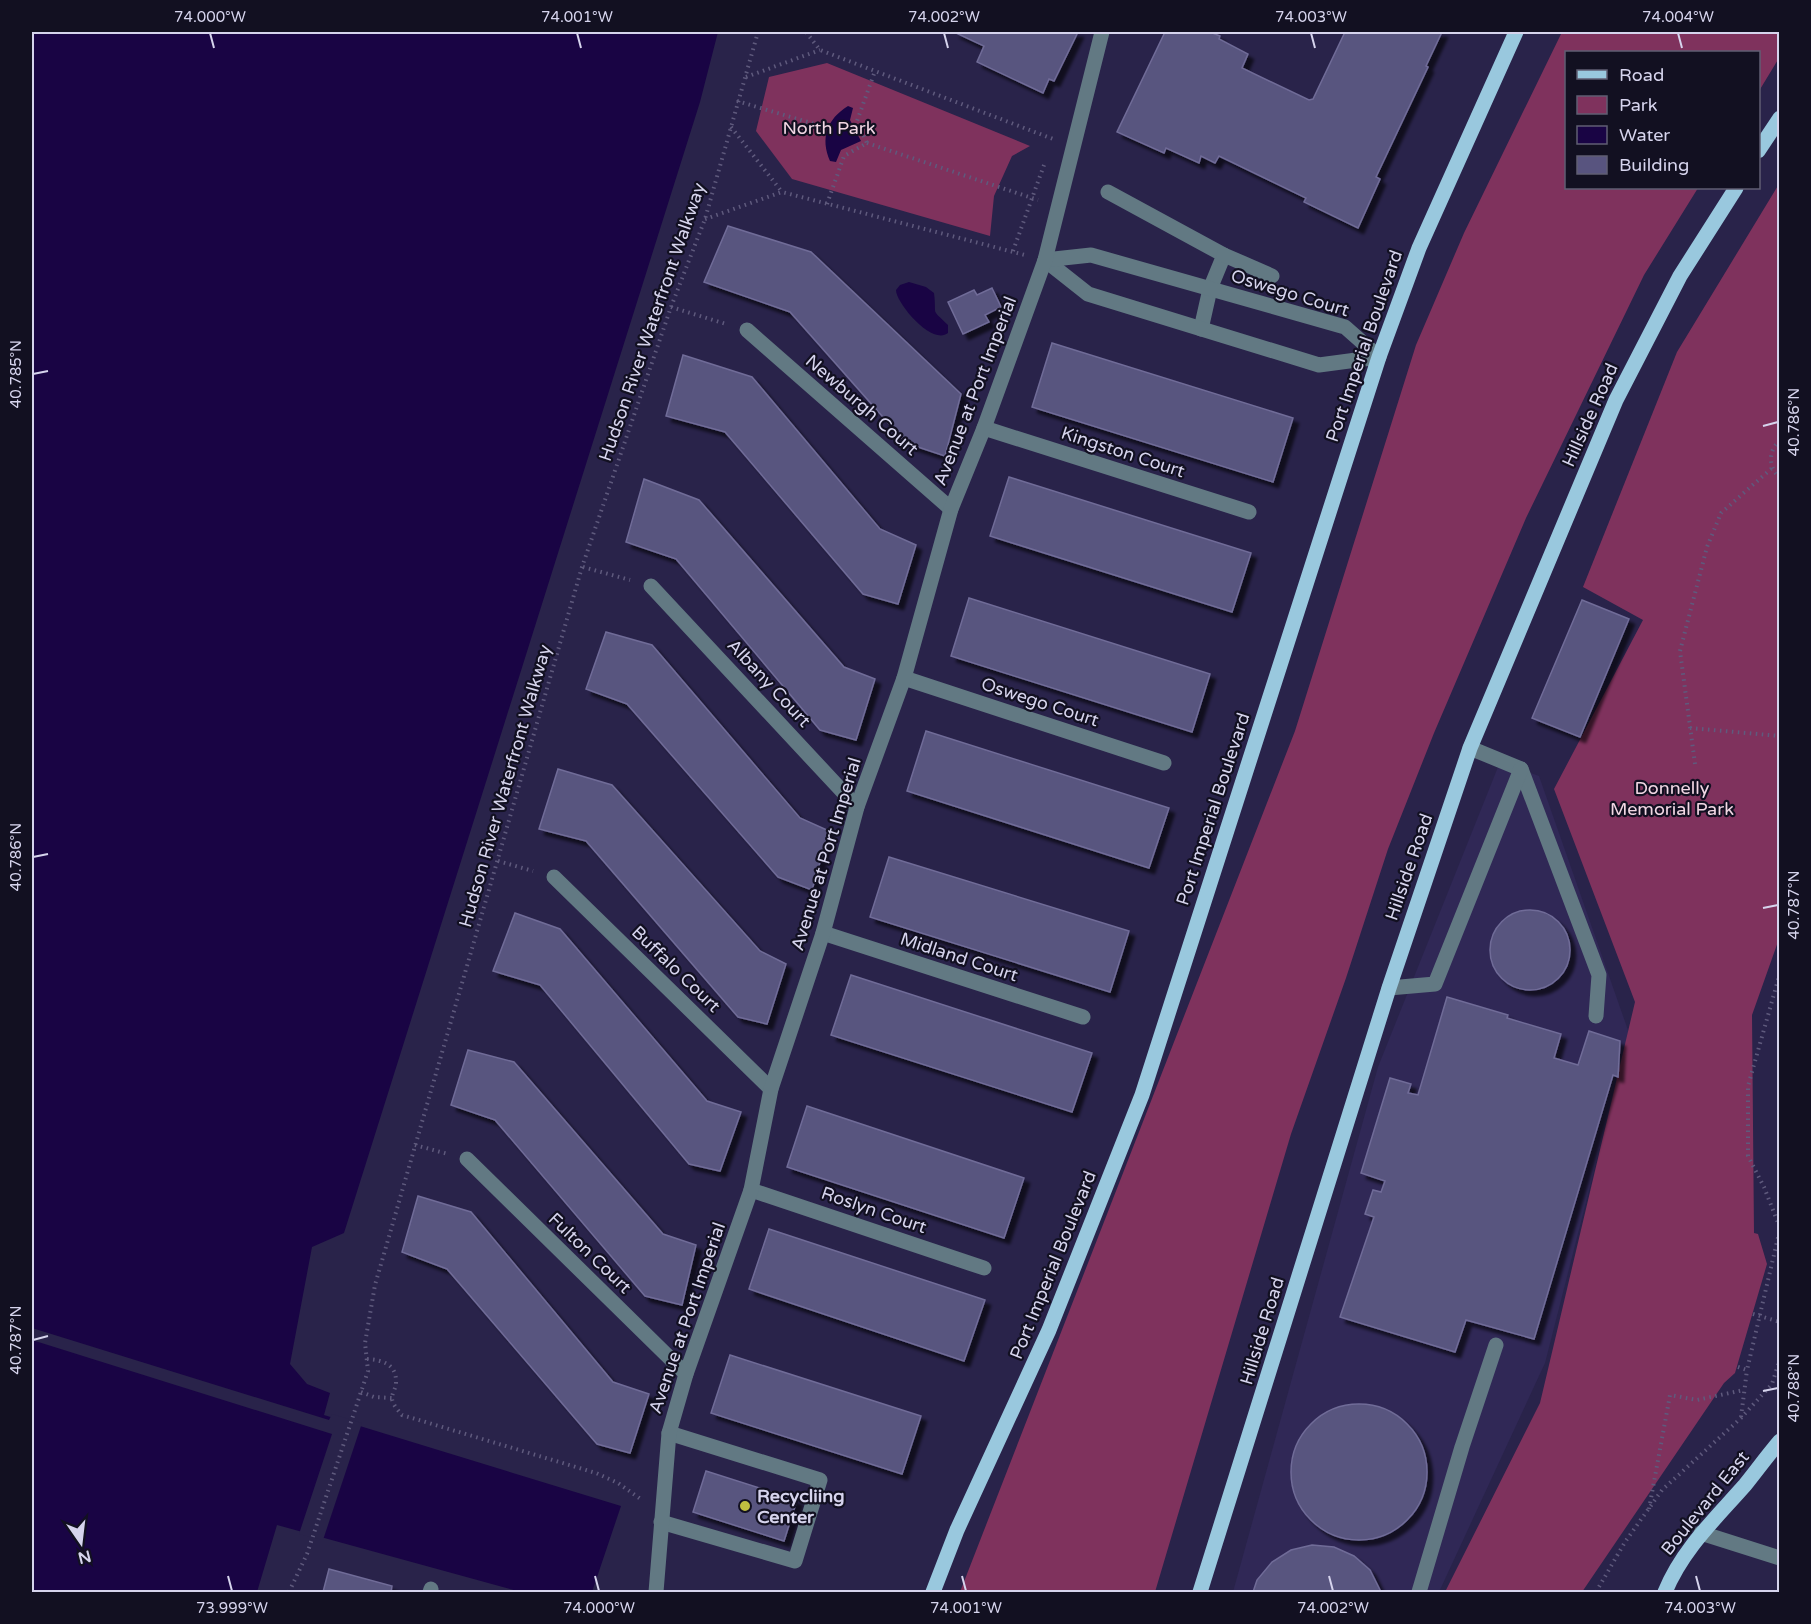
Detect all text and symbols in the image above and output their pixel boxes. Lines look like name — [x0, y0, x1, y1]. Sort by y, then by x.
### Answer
text: 74.000°W — [174, 8, 246, 26]
text: 74.001°W — [541, 8, 613, 26]
text: 74.002°W — [908, 8, 980, 26]
text: 74.003°W — [1275, 8, 1347, 26]
text: 74.004°W — [1642, 8, 1714, 26]
legend — [1565, 51, 1760, 189]
text: Road — [1619, 64, 1664, 86]
text: Park — [1619, 94, 1658, 116]
park label: North Park — [782, 117, 876, 139]
text: Water — [1619, 124, 1670, 146]
text: Building — [1619, 154, 1689, 176]
street label: Hudson River Waterfront Walkway — [594, 180, 710, 464]
street label: Port Imperial Boulevard — [1321, 247, 1407, 445]
street label: Oswego Court — [1228, 265, 1352, 321]
street label: Avenue at Port Imperial — [929, 293, 1021, 489]
text: 40.785°N — [7, 340, 25, 408]
street label: Newburgh Court — [801, 350, 923, 460]
street label: Hillside Road — [1557, 360, 1623, 470]
text: 40.786°N — [1785, 388, 1803, 456]
street label: Kingston Court — [1058, 422, 1188, 482]
street label: Albany Court — [723, 634, 815, 732]
street label: Hudson River Waterfront Walkway — [454, 642, 556, 930]
street label: Oswego Court — [978, 673, 1102, 731]
street label: Port Imperial Boulevard — [1171, 710, 1255, 908]
street label: Avenue at Port Imperial — [786, 755, 866, 953]
park label: Donnelly Memorial Park — [1610, 777, 1734, 820]
street label: Hillside Road — [1380, 811, 1438, 923]
text: 40.786°N — [7, 823, 25, 891]
text: 40.787°N — [1785, 871, 1803, 939]
street label: Buffalo Court — [627, 921, 725, 1017]
street label: Midland Court — [897, 928, 1021, 986]
street label: Port Imperial Boulevard — [1005, 1168, 1101, 1362]
street label: Roslyn Court — [818, 1182, 930, 1238]
street label: Fulton Court — [544, 1208, 636, 1298]
street label: Avenue at Port Imperial — [644, 1219, 730, 1417]
street label: Hillside Road — [1235, 1274, 1289, 1388]
text: 40.787°N — [7, 1306, 25, 1374]
text: 40.788°N — [1785, 1354, 1803, 1422]
street label: Boulevard East — [1656, 1446, 1754, 1560]
place label: Recycliing Center — [757, 1485, 845, 1528]
marker: Recycliing Center — [738, 1499, 752, 1513]
north arrow — [51, 1513, 111, 1573]
text: N — [76, 1545, 93, 1568]
text: 73.999°W — [196, 1599, 268, 1617]
text: 74.000°W — [563, 1599, 635, 1617]
text: 74.001°W — [930, 1599, 1002, 1617]
text: 74.002°W — [1297, 1599, 1369, 1617]
text: 74.003°W — [1664, 1599, 1736, 1617]

